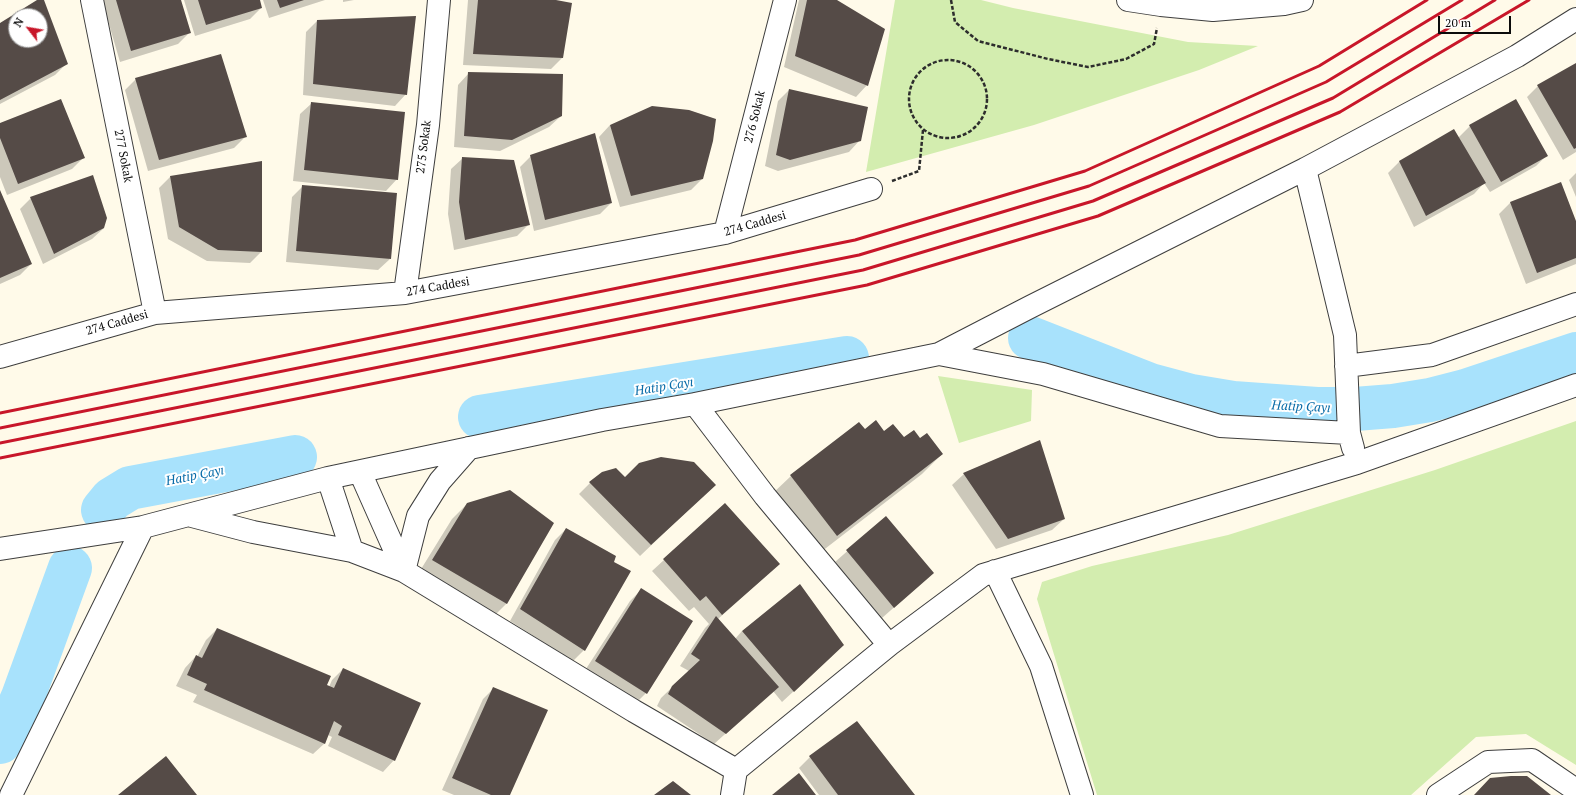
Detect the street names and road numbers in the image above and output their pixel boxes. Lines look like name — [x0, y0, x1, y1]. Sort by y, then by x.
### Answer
street label: 276 Sokak — [742, 89, 768, 145]
street label: 275 Sokak — [414, 120, 434, 174]
street label: 277 Sokak — [111, 128, 135, 184]
street label: 274 Caddesi — [722, 208, 788, 240]
street label: 274 Caddesi — [405, 274, 471, 300]
street label: 274 Caddesi — [84, 307, 150, 339]

